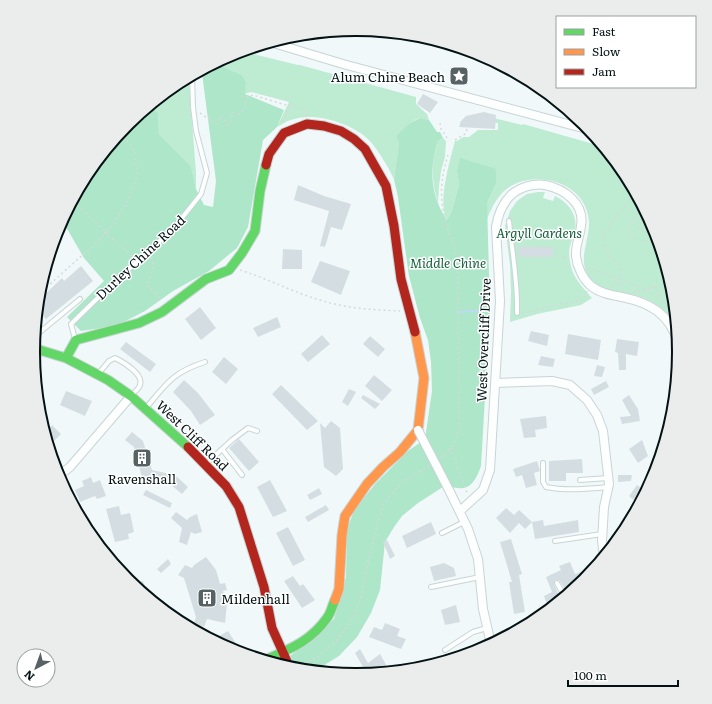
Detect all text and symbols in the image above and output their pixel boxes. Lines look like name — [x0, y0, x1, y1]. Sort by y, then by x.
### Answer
legend — [556, 16, 696, 88]
text: Fast — [592, 22, 616, 40]
text: Slow — [592, 42, 621, 60]
text: Jam — [592, 62, 617, 80]
place icon: Alum Chine Beach — [448, 65, 470, 87]
place label: Alum Chine Beach — [331, 67, 445, 86]
street label: Durley Chine Road — [91, 210, 189, 304]
park label: Argyll Gardens — [496, 223, 582, 242]
park label: Middle Chine — [410, 253, 486, 272]
street label: West Overcliff Drive — [471, 277, 495, 402]
street label: West Cliff Road — [152, 395, 234, 475]
building icon: Ravenshall — [131, 447, 153, 469]
place label: Ravenshall — [108, 469, 177, 488]
building icon: Mildenhall — [196, 587, 218, 609]
place label: Mildenhall — [221, 589, 290, 608]
north arrow — [16, 648, 56, 688]
scale bar — [568, 662, 678, 688]
text: 100 m — [574, 666, 607, 684]
text: N — [20, 667, 38, 685]

